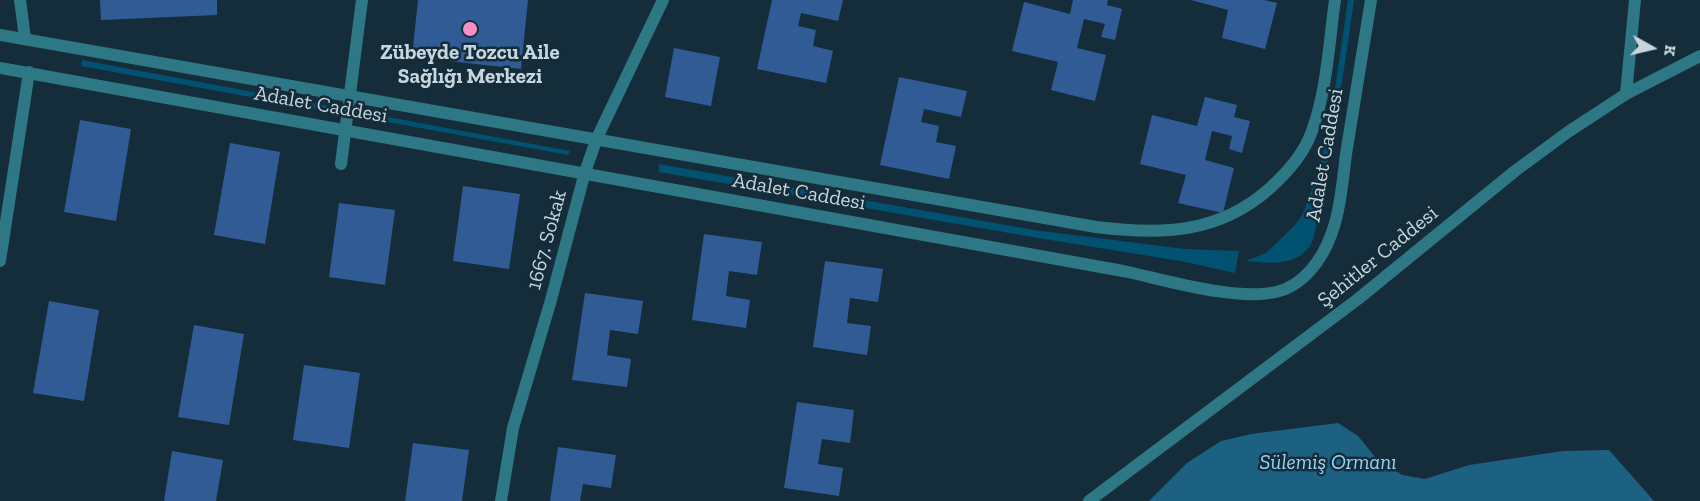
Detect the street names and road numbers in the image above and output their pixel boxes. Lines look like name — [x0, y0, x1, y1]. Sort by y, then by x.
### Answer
street label: Adalet Caddesi — [252, 81, 390, 129]
street label: Adalet Caddesi — [1301, 86, 1349, 224]
street label: Adalet Caddesi — [730, 168, 868, 216]
street label: 1667. Sokak — [522, 187, 572, 293]
street label: Şehitler Caddesi — [1313, 201, 1443, 313]

